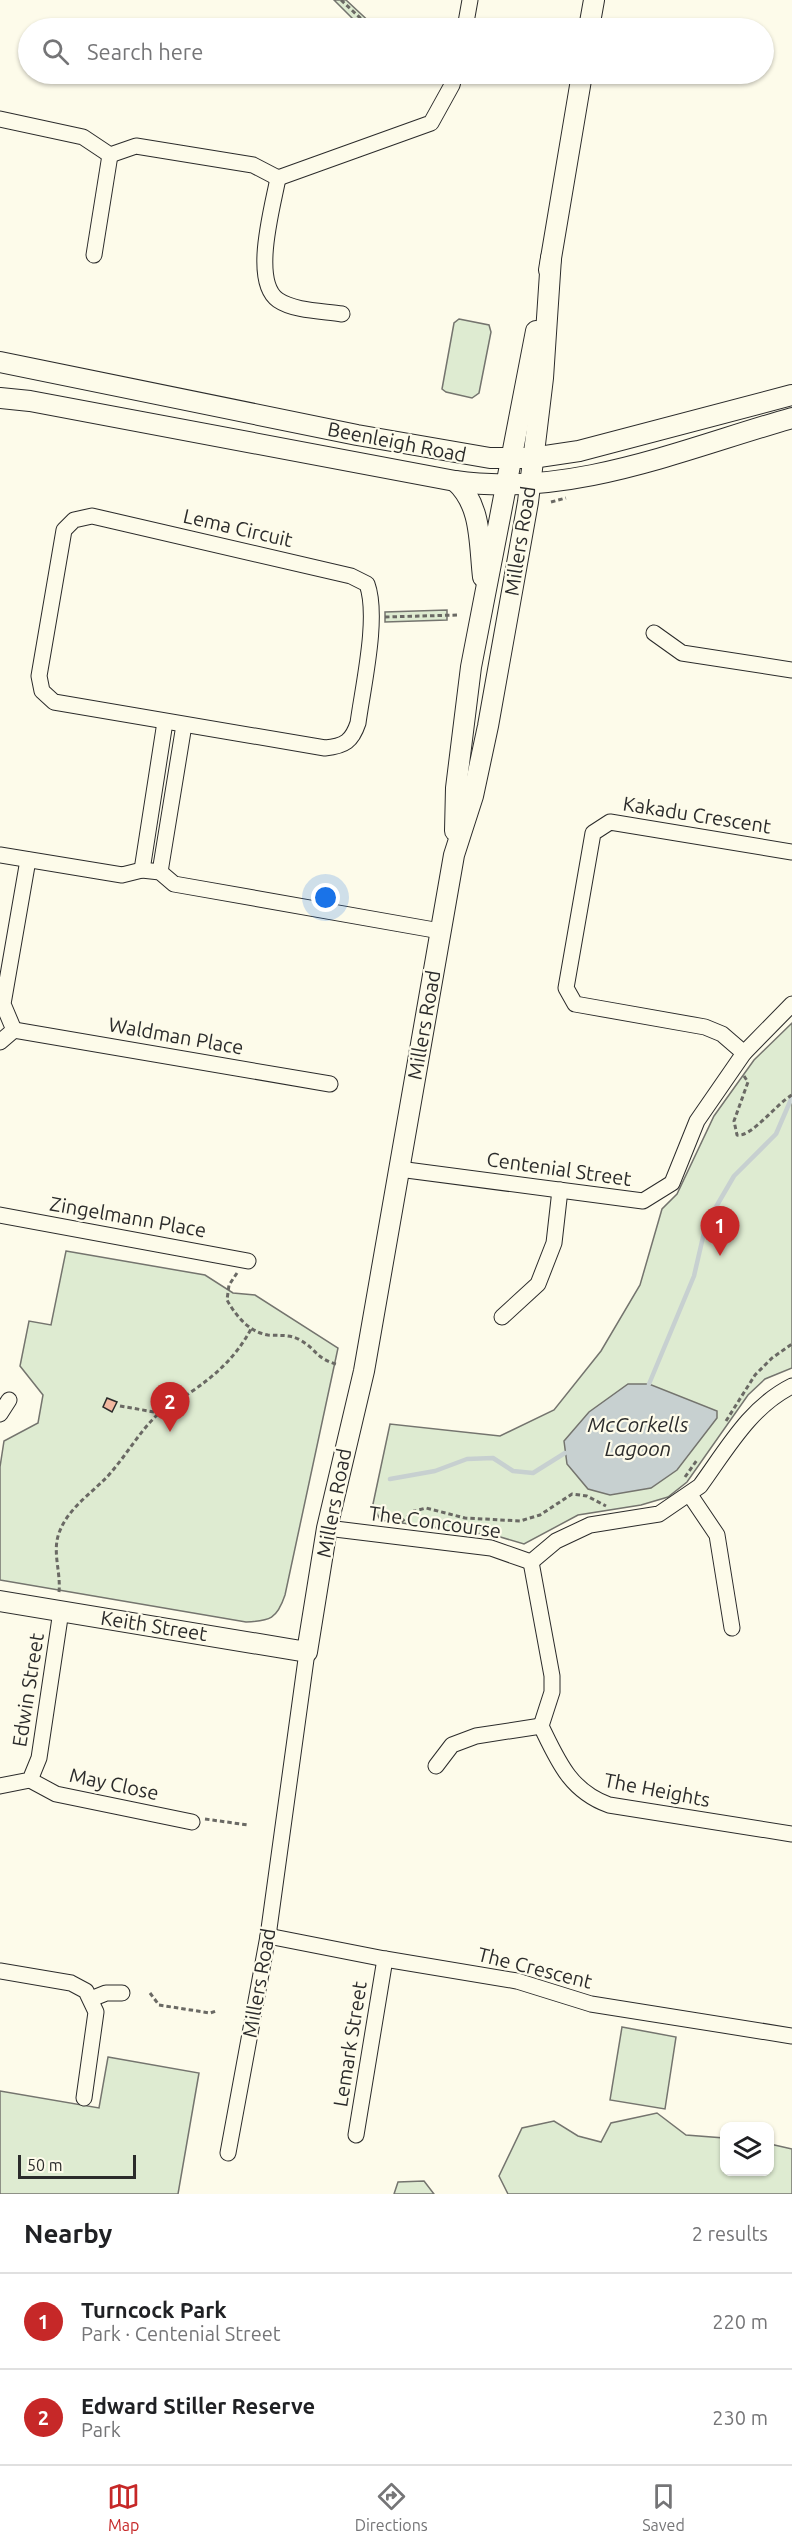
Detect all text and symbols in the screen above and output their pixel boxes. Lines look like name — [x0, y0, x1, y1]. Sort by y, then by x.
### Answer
search box — [18, 18, 774, 84]
icon: search — [39, 35, 72, 68]
text: Search here — [87, 39, 203, 64]
street label: Beenleigh Road — [326, 417, 468, 466]
street label: Millers Road — [499, 484, 540, 597]
street label: Lema Circuit — [181, 504, 295, 551]
street label: Kakadu Crescent — [621, 791, 773, 838]
your location — [311, 883, 340, 912]
street label: Millers Road — [403, 968, 444, 1081]
street label: Waldman Place — [107, 1012, 245, 1059]
street label: Centenial Street — [485, 1147, 633, 1190]
street label: Zingelmann Place — [48, 1191, 208, 1242]
pin: 1 — [700, 1206, 740, 1256]
pin: 2 — [150, 1382, 190, 1432]
water label: McCorkells Lagoon — [587, 1412, 689, 1460]
street label: Millers Road — [312, 1446, 355, 1559]
street label: The Concourse — [368, 1501, 503, 1542]
street label: Keith Street — [99, 1606, 209, 1645]
street label: Edwin Street — [7, 1631, 48, 1748]
street label: May Close — [67, 1763, 161, 1804]
street label: The Heights — [602, 1768, 712, 1811]
street label: Millers Road — [238, 1926, 279, 2039]
street label: The Crescent — [475, 1942, 595, 1993]
street label: Lemark Street — [328, 1979, 371, 2108]
map controls — [720, 2122, 774, 2176]
button: layers — [720, 2122, 774, 2176]
scale bar — [18, 2152, 136, 2180]
text: 50 m — [27, 2156, 63, 2174]
text: Nearby — [24, 2219, 112, 2248]
text: 2 results — [692, 2222, 768, 2245]
text: Turncock Park — [81, 2297, 227, 2322]
text: 1 — [38, 2310, 49, 2333]
text: 220 m — [712, 2310, 768, 2333]
text: Park · Centenial Street — [81, 2322, 281, 2345]
text: Edward Stiller Reserve — [81, 2393, 315, 2418]
text: 2 — [38, 2406, 49, 2429]
text: 230 m — [712, 2406, 768, 2429]
text: Park — [81, 2418, 121, 2441]
tab: Map — [107, 2480, 140, 2534]
tab: Directions — [355, 2480, 428, 2534]
tab: Saved — [642, 2480, 685, 2534]

